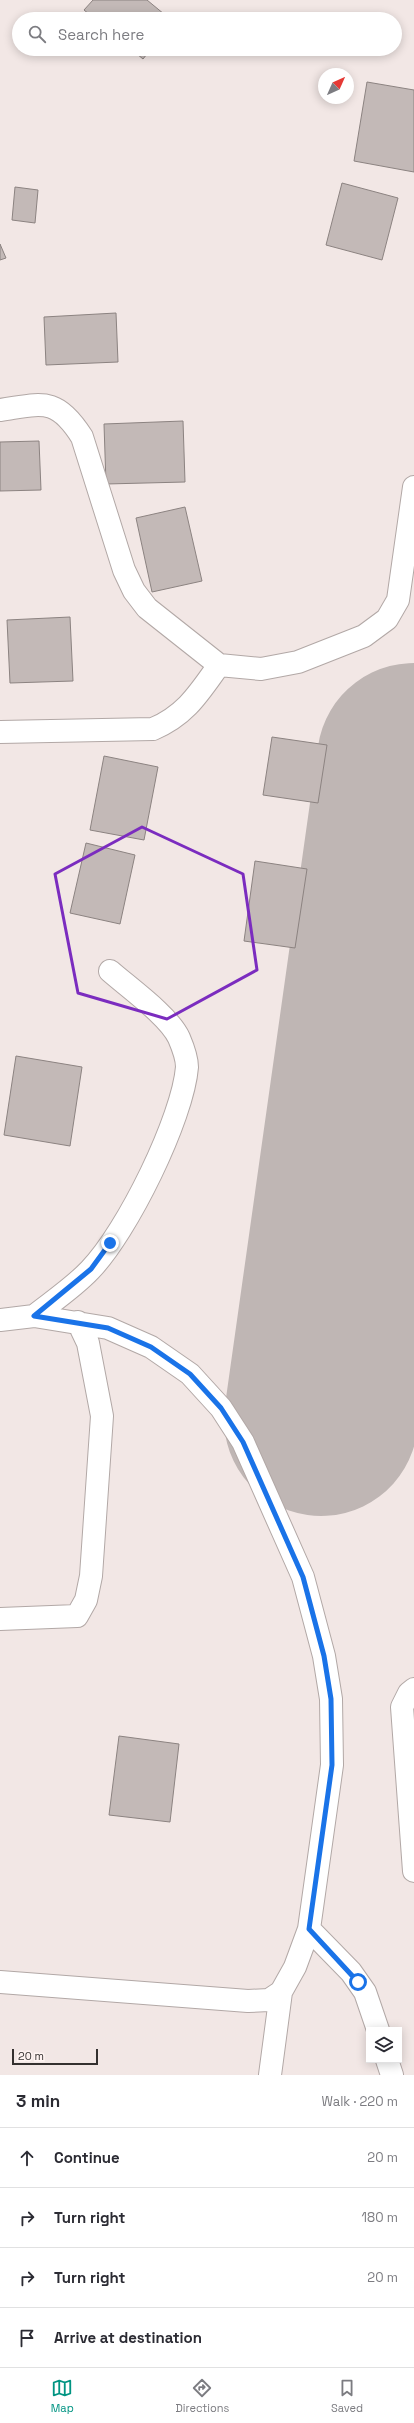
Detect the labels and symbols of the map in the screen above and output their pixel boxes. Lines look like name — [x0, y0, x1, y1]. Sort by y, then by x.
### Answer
north arrow — [318, 68, 354, 104]
route end — [101, 1234, 119, 1252]
route start — [349, 1973, 367, 1991]
scale bar — [12, 2047, 98, 2066]

